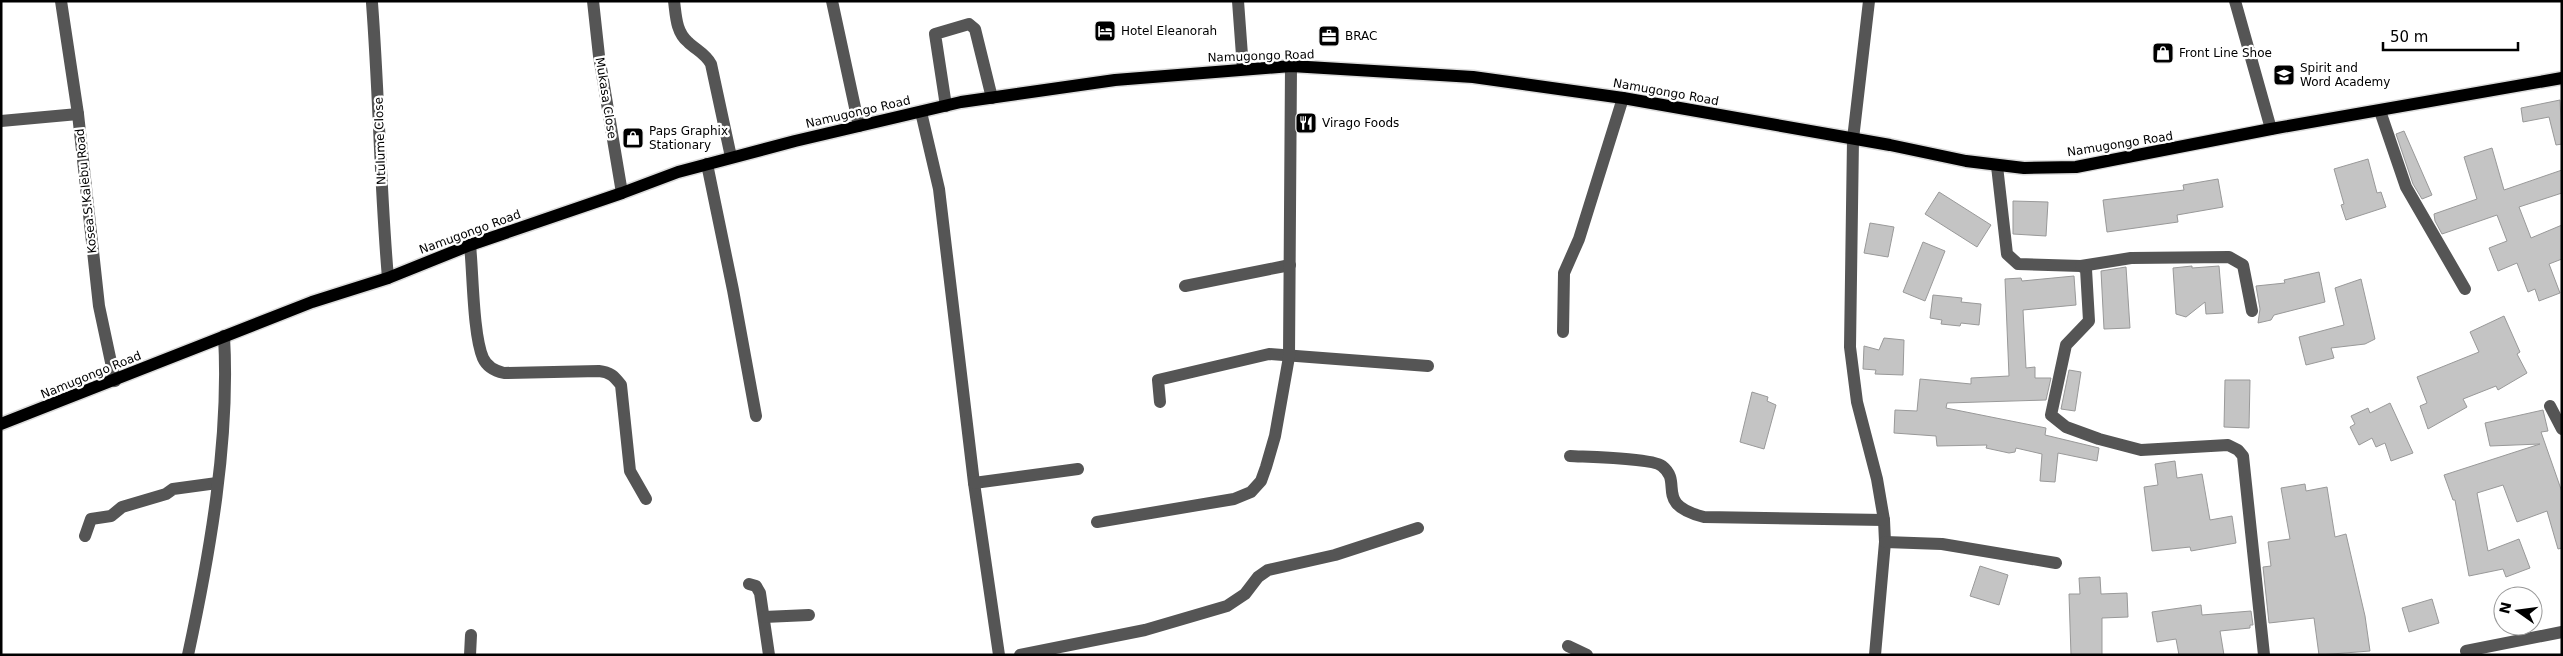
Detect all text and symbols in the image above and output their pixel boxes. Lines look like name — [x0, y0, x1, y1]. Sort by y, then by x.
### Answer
hotel icon: Hotel Eleanorah — [1093, 19, 1117, 43]
scale bar — [2383, 20, 2518, 52]
place label: Hotel Eleanorah — [1121, 24, 1217, 38]
office icon: BRAC — [1317, 24, 1341, 48]
text: 50 m — [2390, 28, 2428, 46]
place label: BRAC — [1345, 29, 1377, 43]
shop icon: Front Line Shoe — [2151, 41, 2175, 65]
place label: Front Line Shoe — [2179, 46, 2272, 60]
street label: Namugongo Road — [1207, 47, 1315, 65]
street label: Mukasa Close — [593, 56, 619, 140]
place label: Spirit and Word Academy — [2300, 61, 2390, 89]
school or university icon: Spirit and Word Academy — [2272, 63, 2296, 87]
street label: Namugongo Road — [1612, 76, 1720, 108]
street label: Namugongo Road — [804, 93, 912, 131]
street label: Ntulume Close — [371, 97, 389, 185]
restaurant icon: Virago Foods — [1294, 111, 1318, 135]
place label: Virago Foods — [1322, 116, 1399, 130]
place label: Paps Graphix Stationary — [649, 124, 728, 152]
shop icon: Paps Graphix Stationary — [621, 126, 645, 150]
street label: Kosea.S.Kalebu Road — [72, 128, 100, 254]
street label: Namugongo Road — [2066, 129, 2174, 159]
street label: Namugongo Road — [417, 207, 523, 257]
street label: Namugongo Road — [39, 348, 143, 402]
north arrow — [2493, 586, 2543, 636]
text: N — [2496, 600, 2515, 615]

